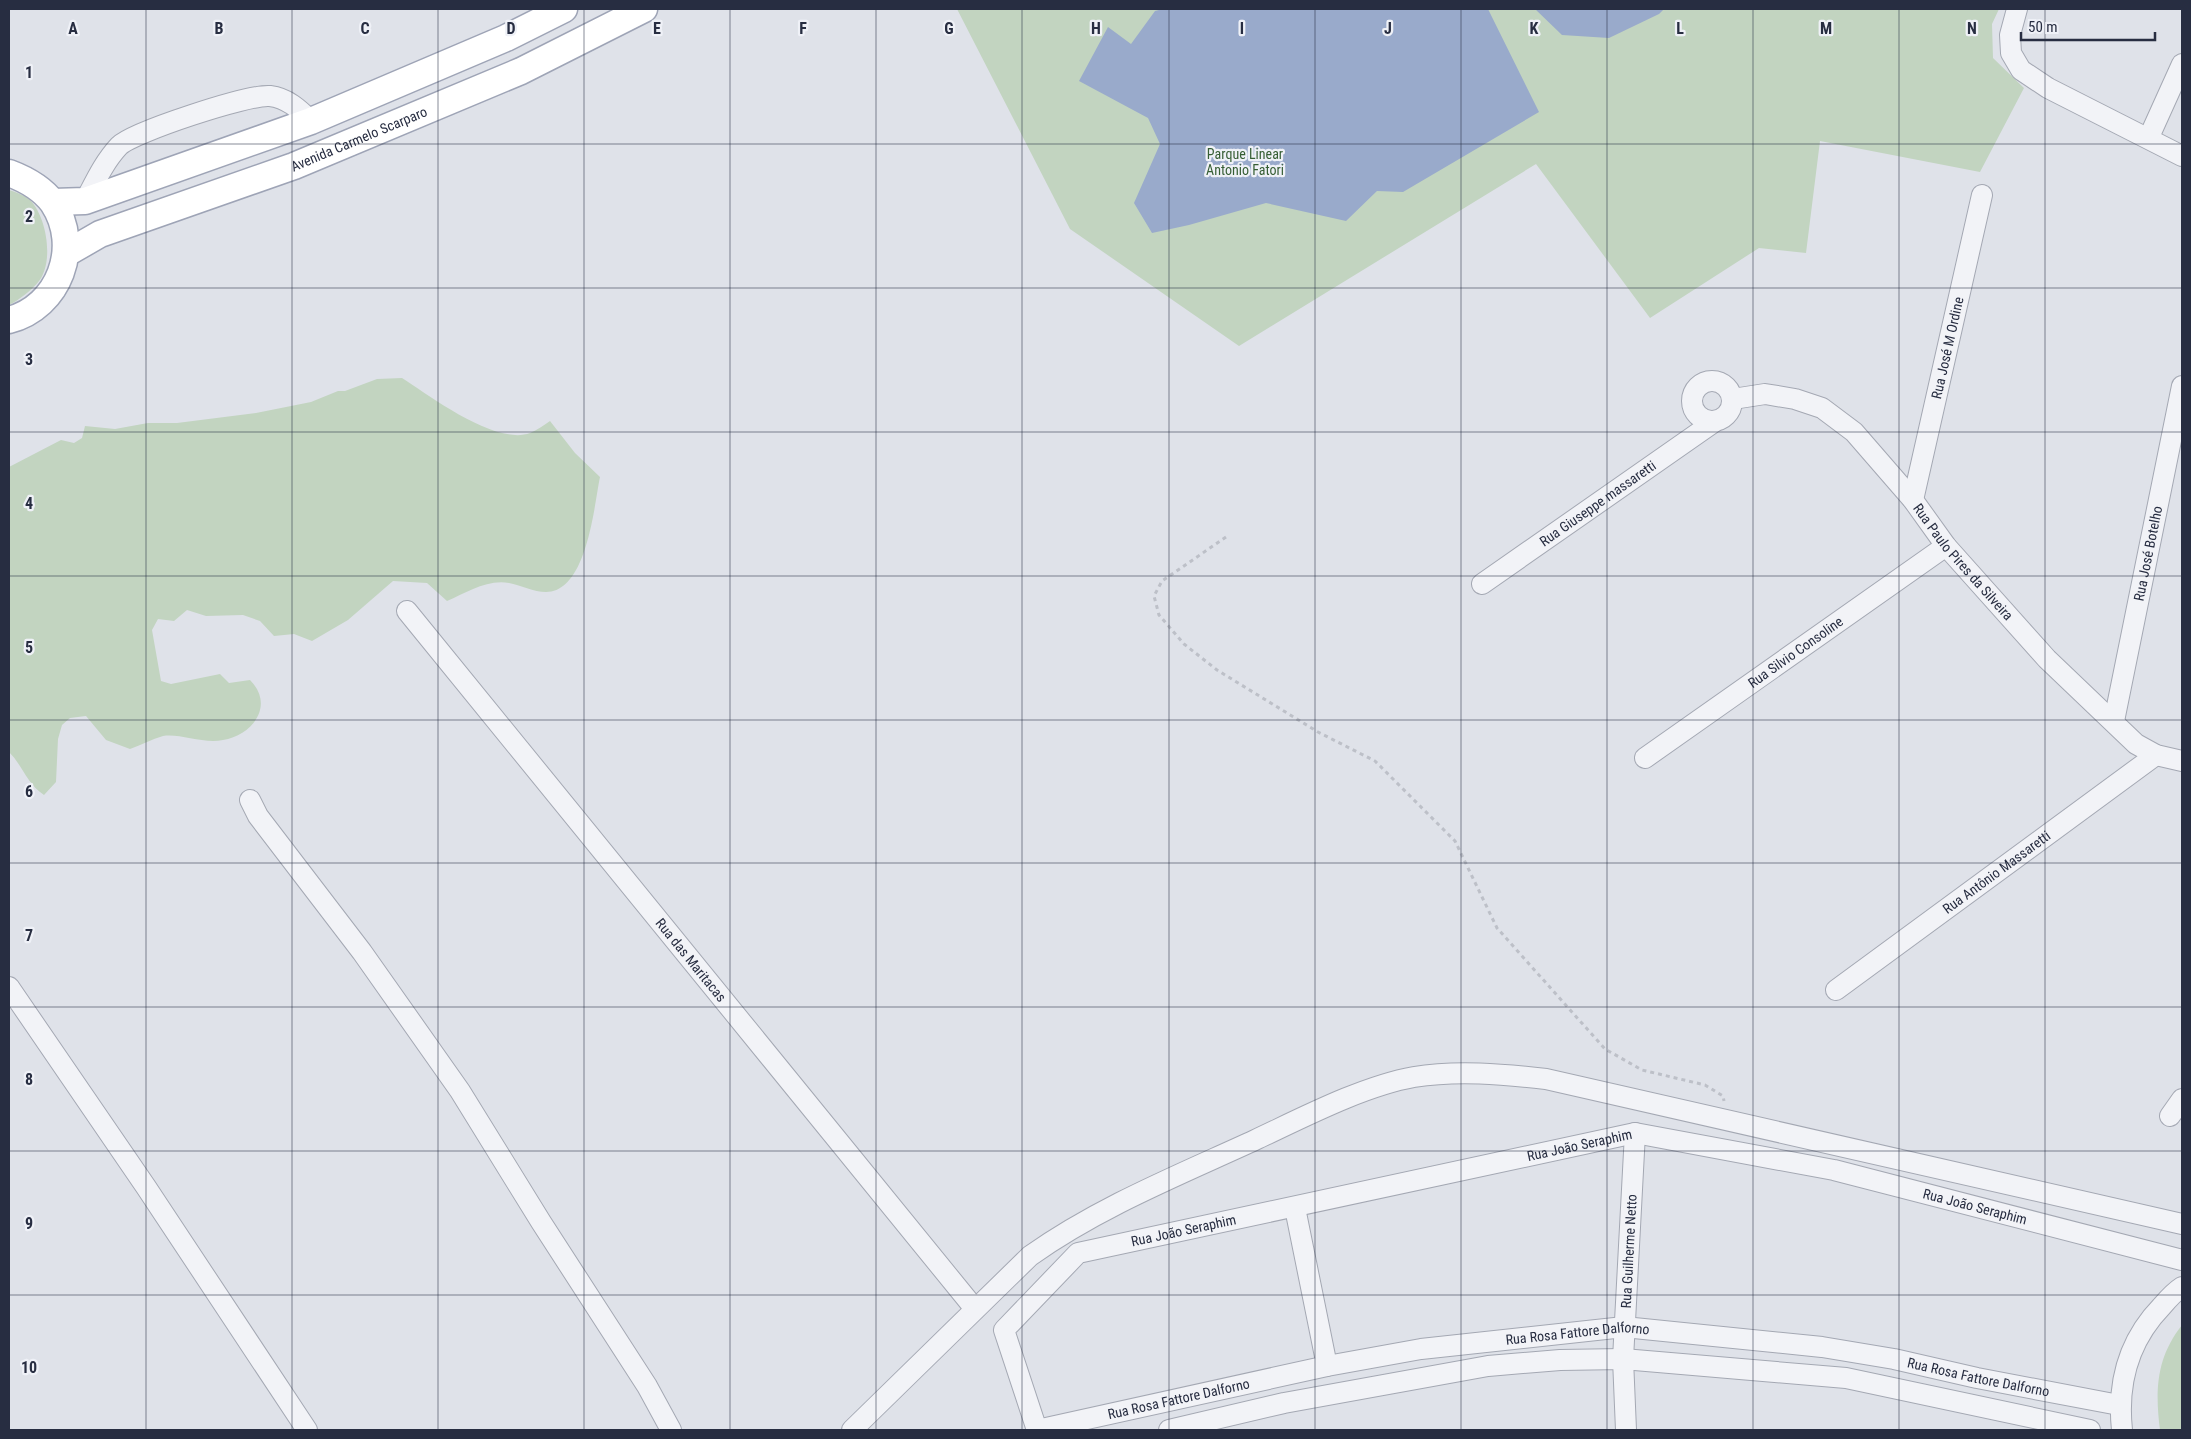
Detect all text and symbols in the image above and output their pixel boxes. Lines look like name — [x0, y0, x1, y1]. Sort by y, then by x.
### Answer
scale bar — [2021, 10, 2155, 42]
text: 50 m — [2028, 18, 2058, 36]
text: A — [68, 19, 78, 38]
text: B — [215, 19, 224, 38]
text: C — [360, 19, 370, 38]
text: D — [506, 19, 516, 38]
text: E — [653, 19, 661, 38]
text: F — [799, 19, 807, 38]
text: G — [944, 19, 954, 38]
text: H — [1091, 19, 1101, 38]
text: I — [1240, 19, 1244, 38]
text: J — [1384, 19, 1392, 38]
text: K — [1530, 19, 1539, 38]
text: L — [1676, 19, 1684, 38]
text: M — [1820, 19, 1832, 38]
text: N — [1967, 19, 1977, 38]
text: 1 — [25, 63, 33, 82]
street label: Avenida Carmelo Scarparo — [288, 103, 429, 174]
park label: Parque Linear Antonio Fatori — [1206, 146, 1284, 178]
text: 2 — [25, 207, 33, 226]
street label: Rua José M Ordine — [1928, 295, 1967, 400]
text: 3 — [25, 350, 33, 369]
street label: Rua Giuseppe massaretti — [1536, 457, 1659, 549]
text: 4 — [25, 494, 33, 513]
street label: Rua Paulo Pires da Silveira — [1910, 500, 2016, 623]
street label: Rua José Botelho — [2131, 505, 2165, 602]
street label: Rua Silvio Consoline — [1745, 613, 1846, 691]
text: 5 — [25, 638, 33, 657]
text: 6 — [25, 782, 33, 801]
street label: Rua Antônio Massaretti — [1940, 827, 2053, 917]
street label: Rua das Maritacas — [652, 915, 730, 1005]
text: 7 — [25, 926, 33, 945]
text: 8 — [25, 1070, 33, 1089]
street label: Rua João Seraphim — [1525, 1126, 1633, 1164]
street label: Rua João Seraphim — [1921, 1185, 2029, 1228]
street label: Rua Guilherme Netto — [1618, 1194, 1640, 1309]
street label: Rua João Seraphim — [1130, 1211, 1237, 1249]
text: 9 — [25, 1214, 33, 1233]
street label: Rua Rosa Fattore Dalforno — [1505, 1319, 1650, 1348]
street label: Rua Rosa Fattore Dalforno — [1906, 1354, 2051, 1400]
text: 10 — [21, 1358, 37, 1377]
street label: Rua Rosa Fattore Dalforno — [1106, 1375, 1251, 1422]

